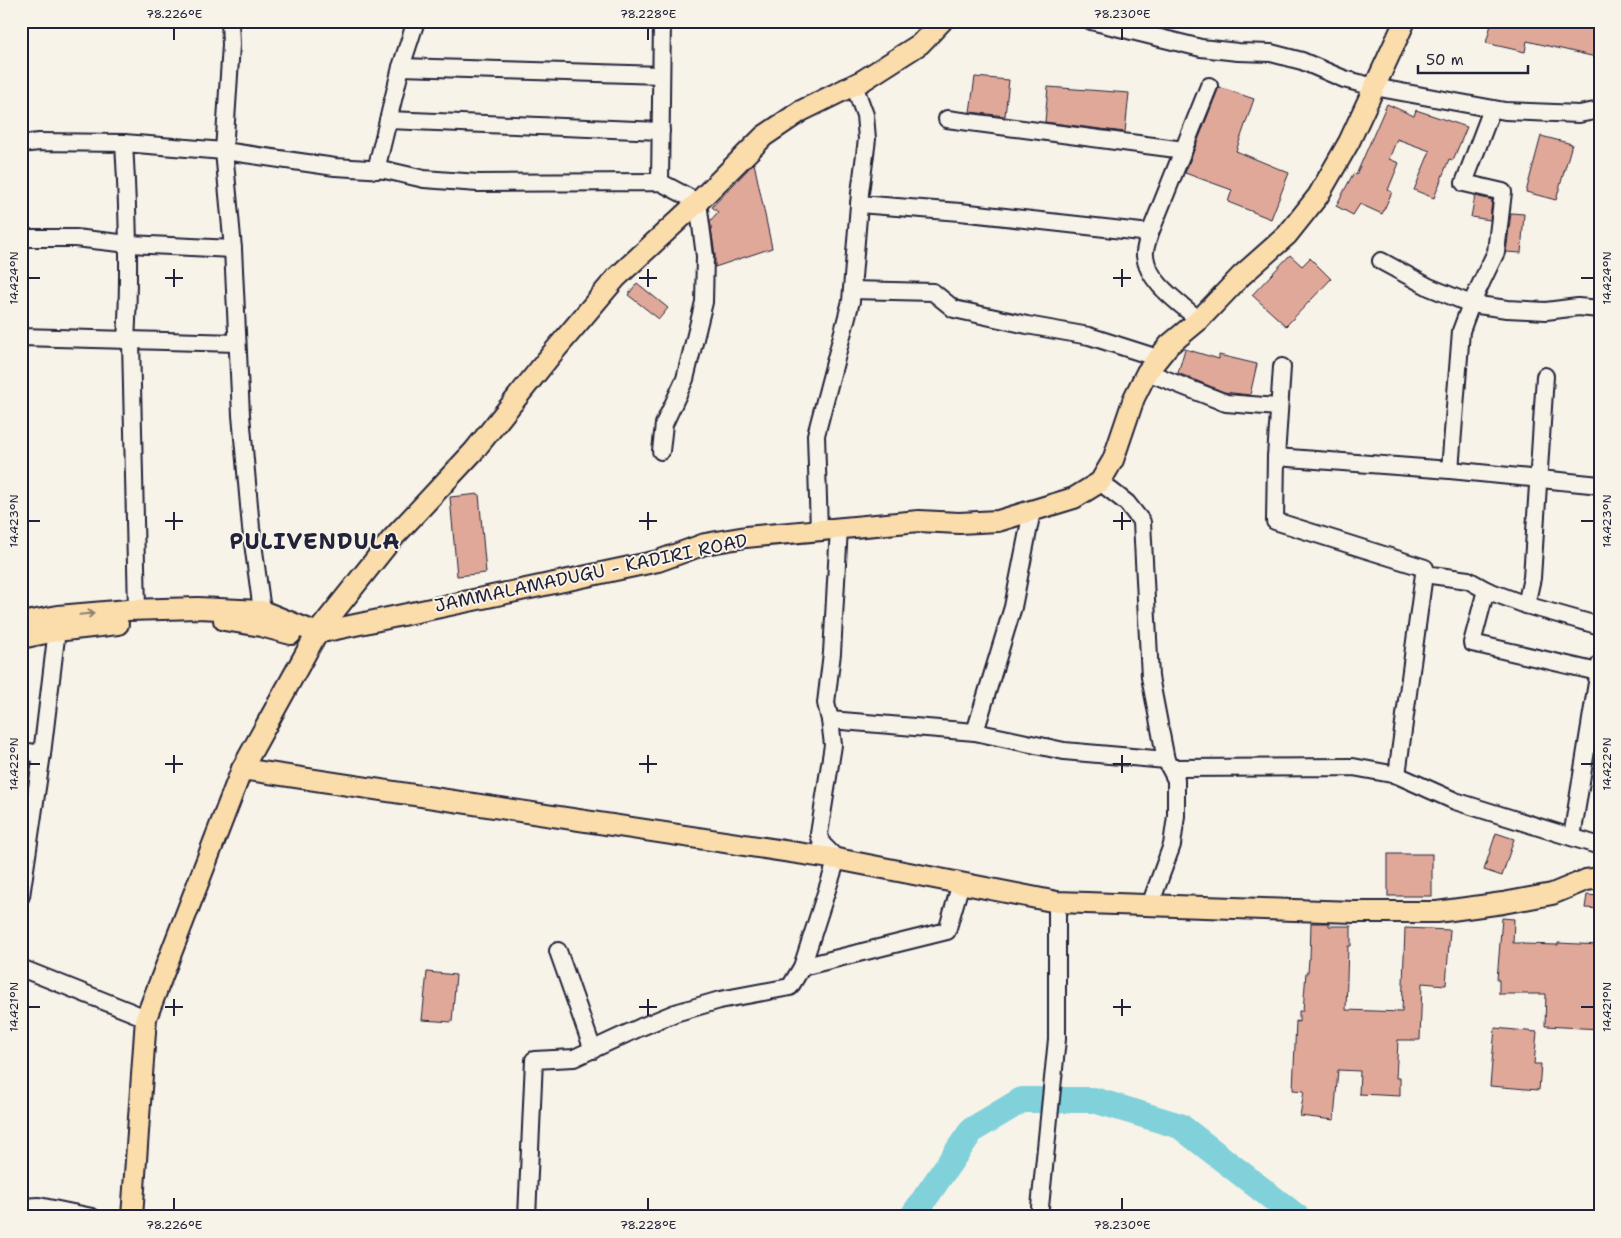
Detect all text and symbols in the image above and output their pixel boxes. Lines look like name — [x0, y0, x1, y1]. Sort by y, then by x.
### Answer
text: 78.226°E — [146, 6, 202, 22]
text: 78.228°E — [620, 6, 676, 22]
text: 78.230°E — [1094, 6, 1150, 22]
scale bar — [1418, 42, 1528, 74]
text: 50 m — [1426, 50, 1464, 70]
text: 14.424°N — [6, 251, 22, 305]
text: 14.424°N — [1599, 251, 1615, 305]
text: 14.423°N — [6, 494, 22, 548]
text: 14.423°N — [1599, 494, 1615, 548]
district label: PULIVENDULA — [230, 527, 400, 556]
street label: JAMMALAMADUGU - KADIRI ROAD — [432, 528, 750, 618]
one-way arrow — [78, 609, 94, 618]
text: 14.422°N — [6, 737, 22, 791]
text: 14.422°N — [1599, 737, 1615, 791]
text: 14.421°N — [6, 982, 22, 1032]
text: 14.421°N — [1599, 982, 1615, 1032]
text: 78.226°E — [146, 1217, 202, 1233]
text: 78.228°E — [620, 1217, 676, 1233]
text: 78.230°E — [1094, 1217, 1150, 1233]

